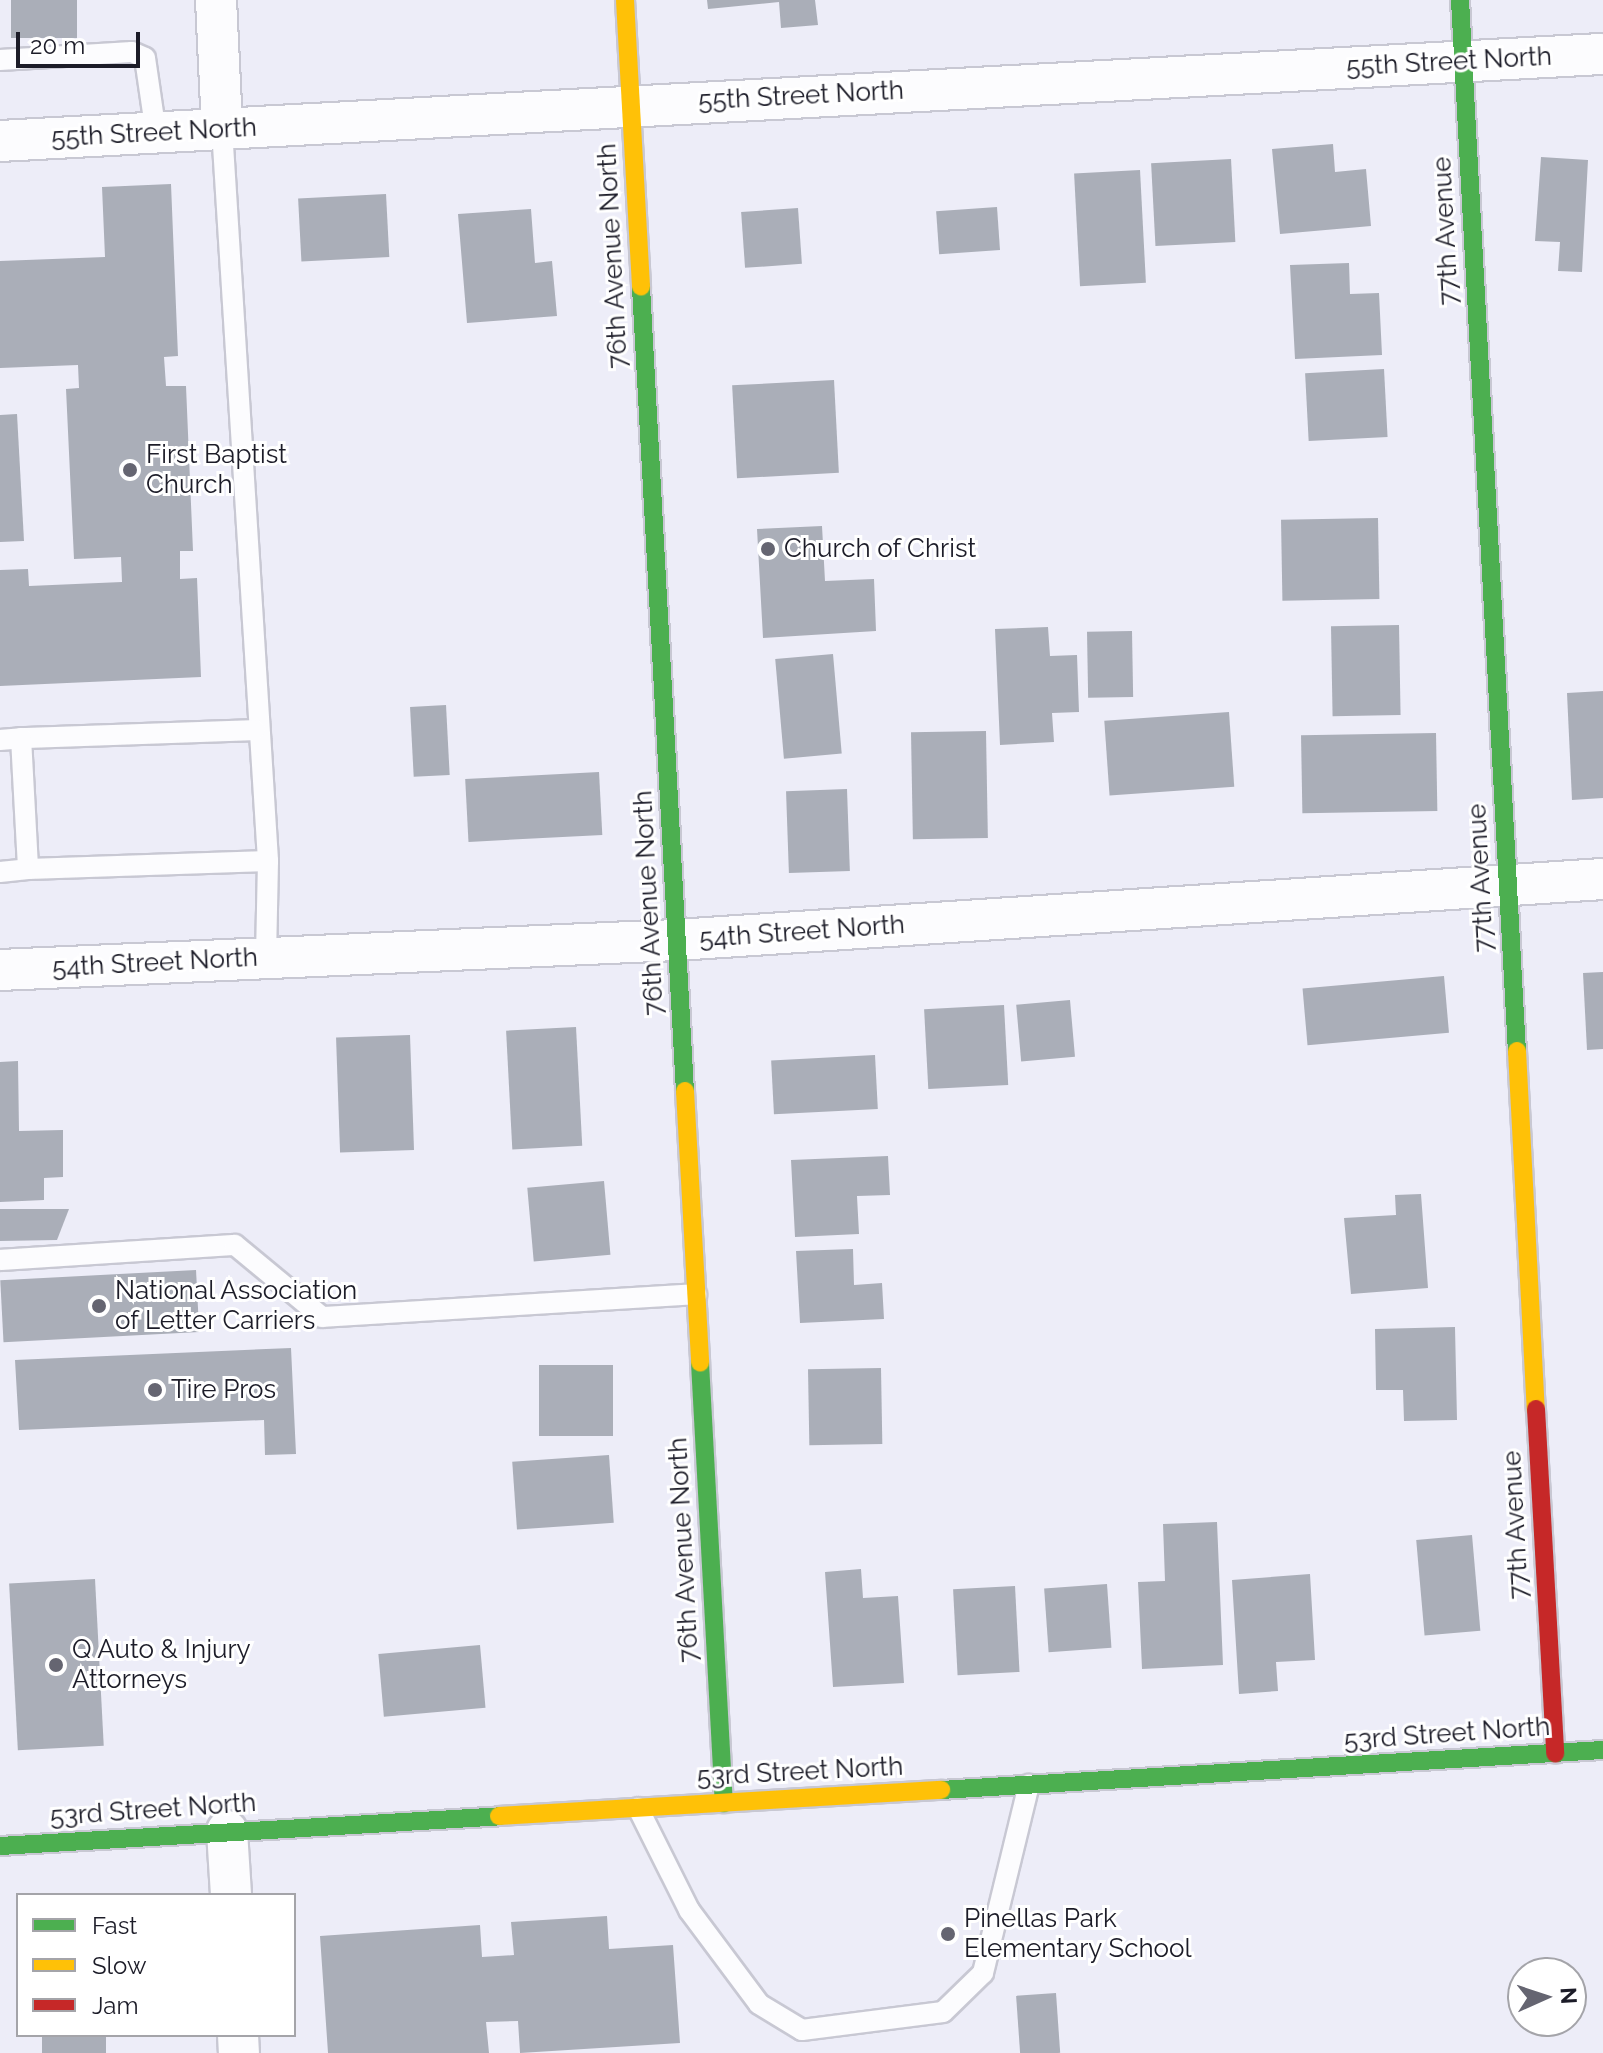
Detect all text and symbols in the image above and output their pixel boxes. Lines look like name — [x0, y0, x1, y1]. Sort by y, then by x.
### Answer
scale bar — [20, 16, 144, 66]
text: 20 m — [30, 31, 85, 60]
street label: 55th Street North — [1345, 41, 1553, 83]
street label: 55th Street North — [697, 75, 905, 117]
street label: 55th Street North — [50, 112, 258, 154]
street label: 76th Avenue North — [592, 142, 634, 370]
street label: 77th Avenue — [1427, 156, 1465, 306]
place label: First Baptist Church — [146, 439, 287, 500]
marker: First Baptist Church — [121, 461, 139, 479]
place label: Church of Christ — [784, 533, 977, 565]
marker: Church of Christ — [759, 540, 777, 558]
street label: 76th Avenue North — [628, 789, 670, 1017]
street label: 77th Avenue — [1462, 803, 1500, 953]
street label: 54th Street North — [698, 909, 906, 955]
street label: 54th Street North — [51, 942, 259, 984]
place label: National Association of Letter Carriers — [115, 1275, 359, 1336]
marker: National Association of Letter Carriers — [90, 1297, 108, 1315]
place label: Tire Pros — [171, 1374, 276, 1406]
marker: Tire Pros — [146, 1381, 164, 1399]
street label: 76th Avenue North — [663, 1436, 705, 1664]
street label: 77th Avenue — [1497, 1450, 1535, 1600]
place label: Q Auto & Injury Attorneys — [72, 1634, 252, 1696]
marker: Q Auto & Injury Attorneys — [47, 1656, 65, 1674]
street label: 53rd Street North — [1343, 1711, 1551, 1757]
street label: 53rd Street North — [696, 1751, 904, 1793]
street label: 53rd Street North — [49, 1787, 257, 1833]
legend — [16, 1893, 296, 2037]
place label: Pinellas Park Elementary School — [964, 1903, 1192, 1964]
text: Fast — [92, 1911, 137, 1940]
marker: Pinellas Park Elementary School — [939, 1925, 957, 1943]
text: Slow — [92, 1951, 146, 1980]
north arrow — [1507, 1957, 1587, 2037]
text: N — [1556, 1987, 1582, 2005]
text: Jam — [92, 1991, 138, 2020]

